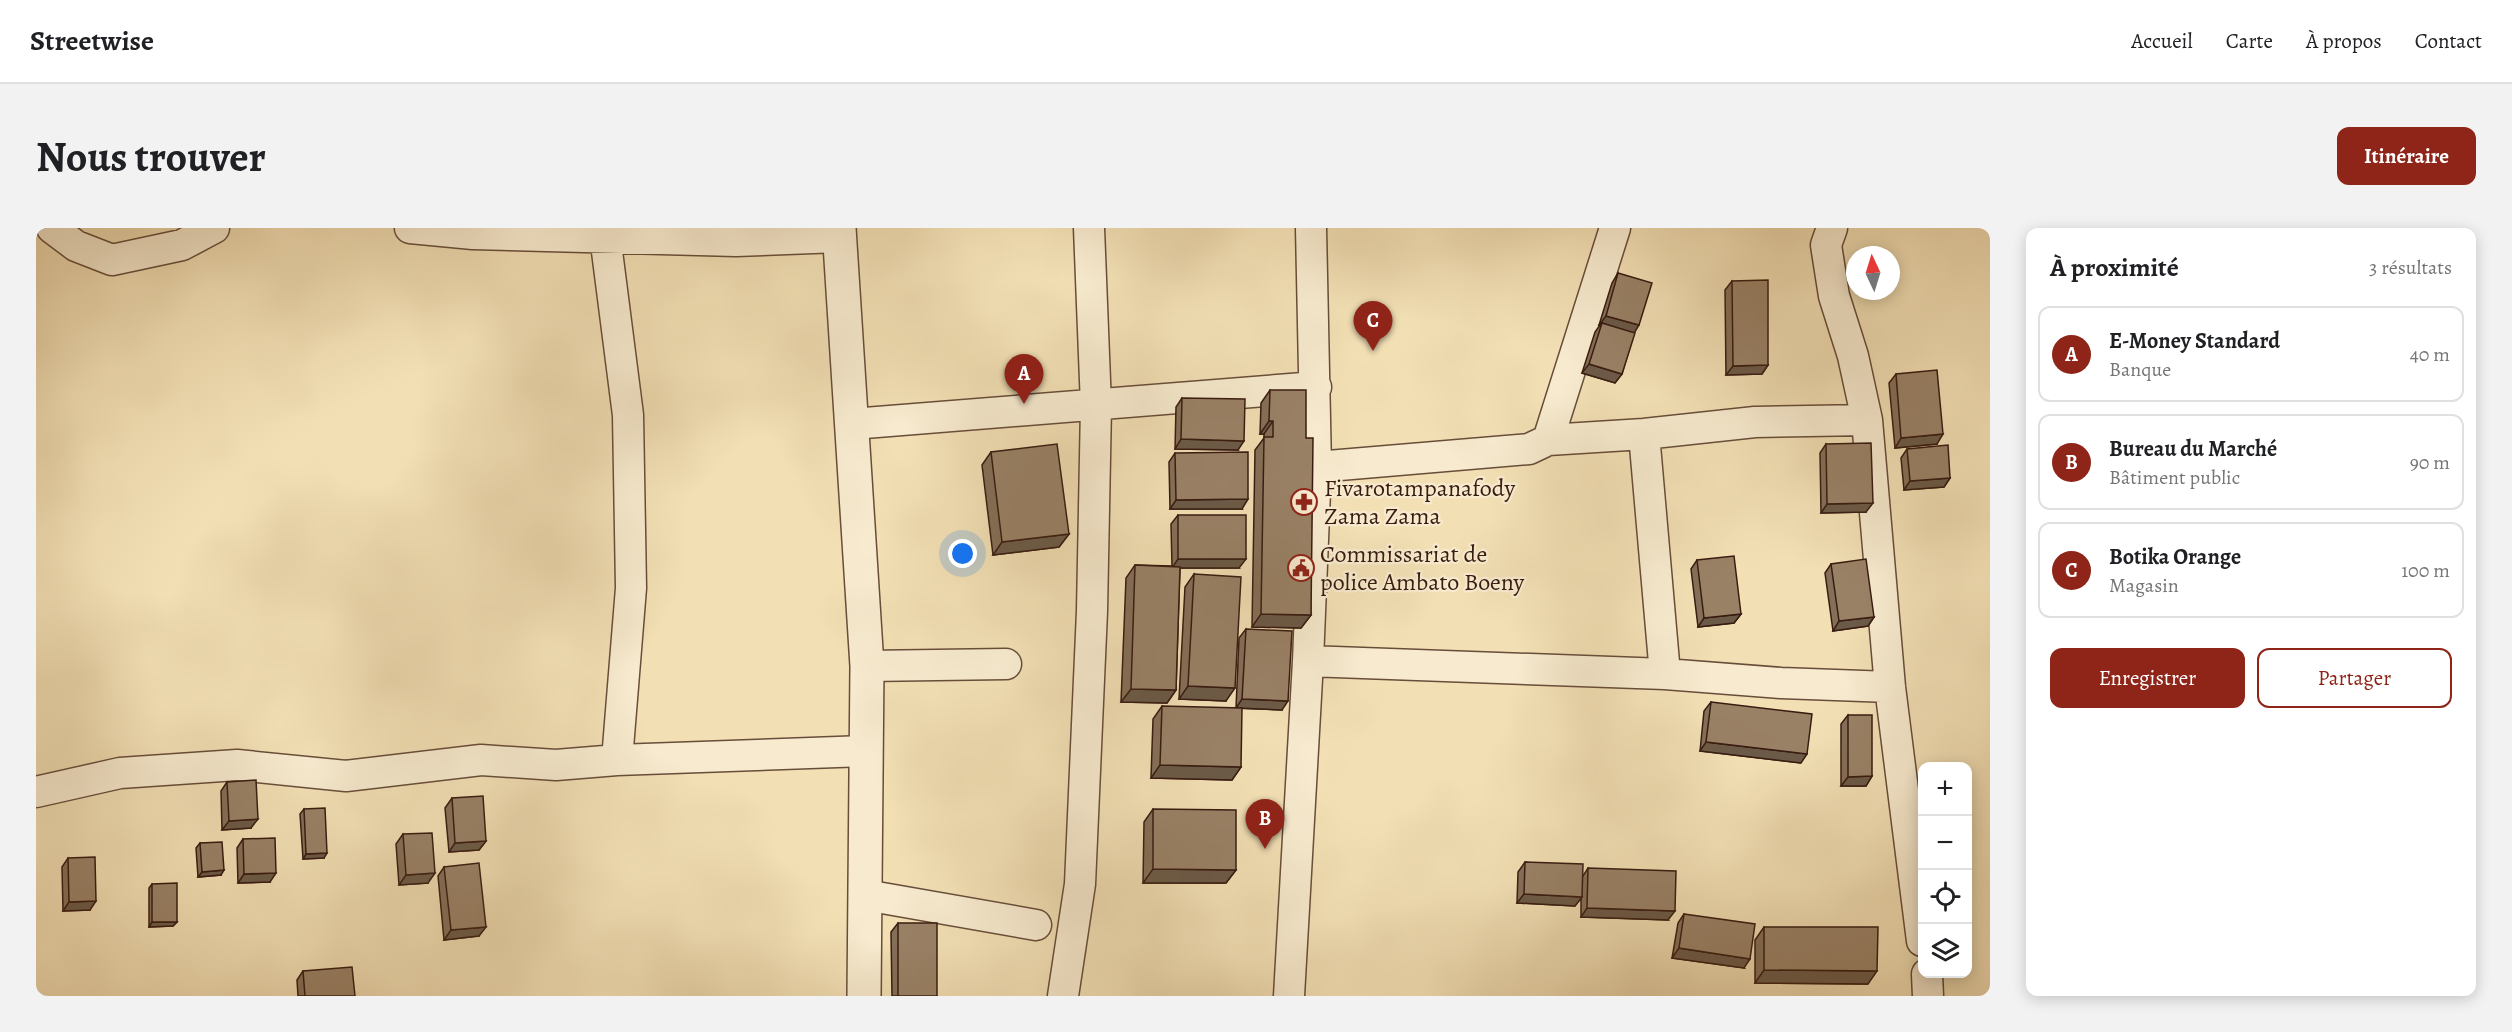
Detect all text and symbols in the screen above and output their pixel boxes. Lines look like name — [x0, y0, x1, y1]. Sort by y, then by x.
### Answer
text: Streetwise — [30, 22, 154, 60]
text: Accueil — [2131, 27, 2193, 55]
text: Carte — [2226, 27, 2273, 55]
text: À propos — [2306, 27, 2382, 55]
text: Contact — [2415, 27, 2482, 55]
button: Itinéraire — [2337, 127, 2476, 185]
text: Nous trouver — [36, 128, 266, 185]
north arrow — [1846, 246, 1900, 300]
text: À proximité — [2050, 250, 2179, 285]
text: 3 résultats — [2369, 254, 2452, 281]
pin: C — [1354, 302, 1392, 351]
text: E-Money Standard — [2109, 326, 2280, 356]
text: A — [2065, 341, 2078, 368]
text: 40 m — [2410, 341, 2450, 368]
pin: A — [1004, 354, 1044, 404]
text: Banque — [2109, 356, 2171, 383]
text: Bureau du Marché — [2109, 434, 2277, 464]
text: B — [2065, 449, 2078, 476]
text: 90 m — [2410, 449, 2450, 476]
text: Bâtiment public — [2109, 464, 2240, 491]
place label: Fivarotampanafody Zama Zama — [1324, 472, 1516, 532]
pharmacy icon: Fivarotampanafody Zama Zama — [1289, 487, 1319, 517]
place label: Commissariat de police Ambato Boeny — [1320, 538, 1525, 598]
your location — [948, 539, 977, 568]
text: Botika Orange — [2109, 542, 2241, 572]
public building icon: Commissariat de police Ambato Boeny — [1286, 553, 1316, 583]
text: C — [2065, 557, 2078, 584]
text: 100 m — [2401, 557, 2450, 584]
text: Magasin — [2109, 572, 2179, 599]
button: Enregistrer — [2050, 648, 2245, 708]
button: Partager — [2257, 648, 2452, 708]
map controls — [1918, 762, 1972, 978]
button: + — [1918, 762, 1972, 816]
pin: B — [1246, 800, 1284, 849]
button: − — [1918, 816, 1972, 870]
button: locate — [1918, 870, 1972, 924]
button: layers — [1918, 924, 1972, 978]

